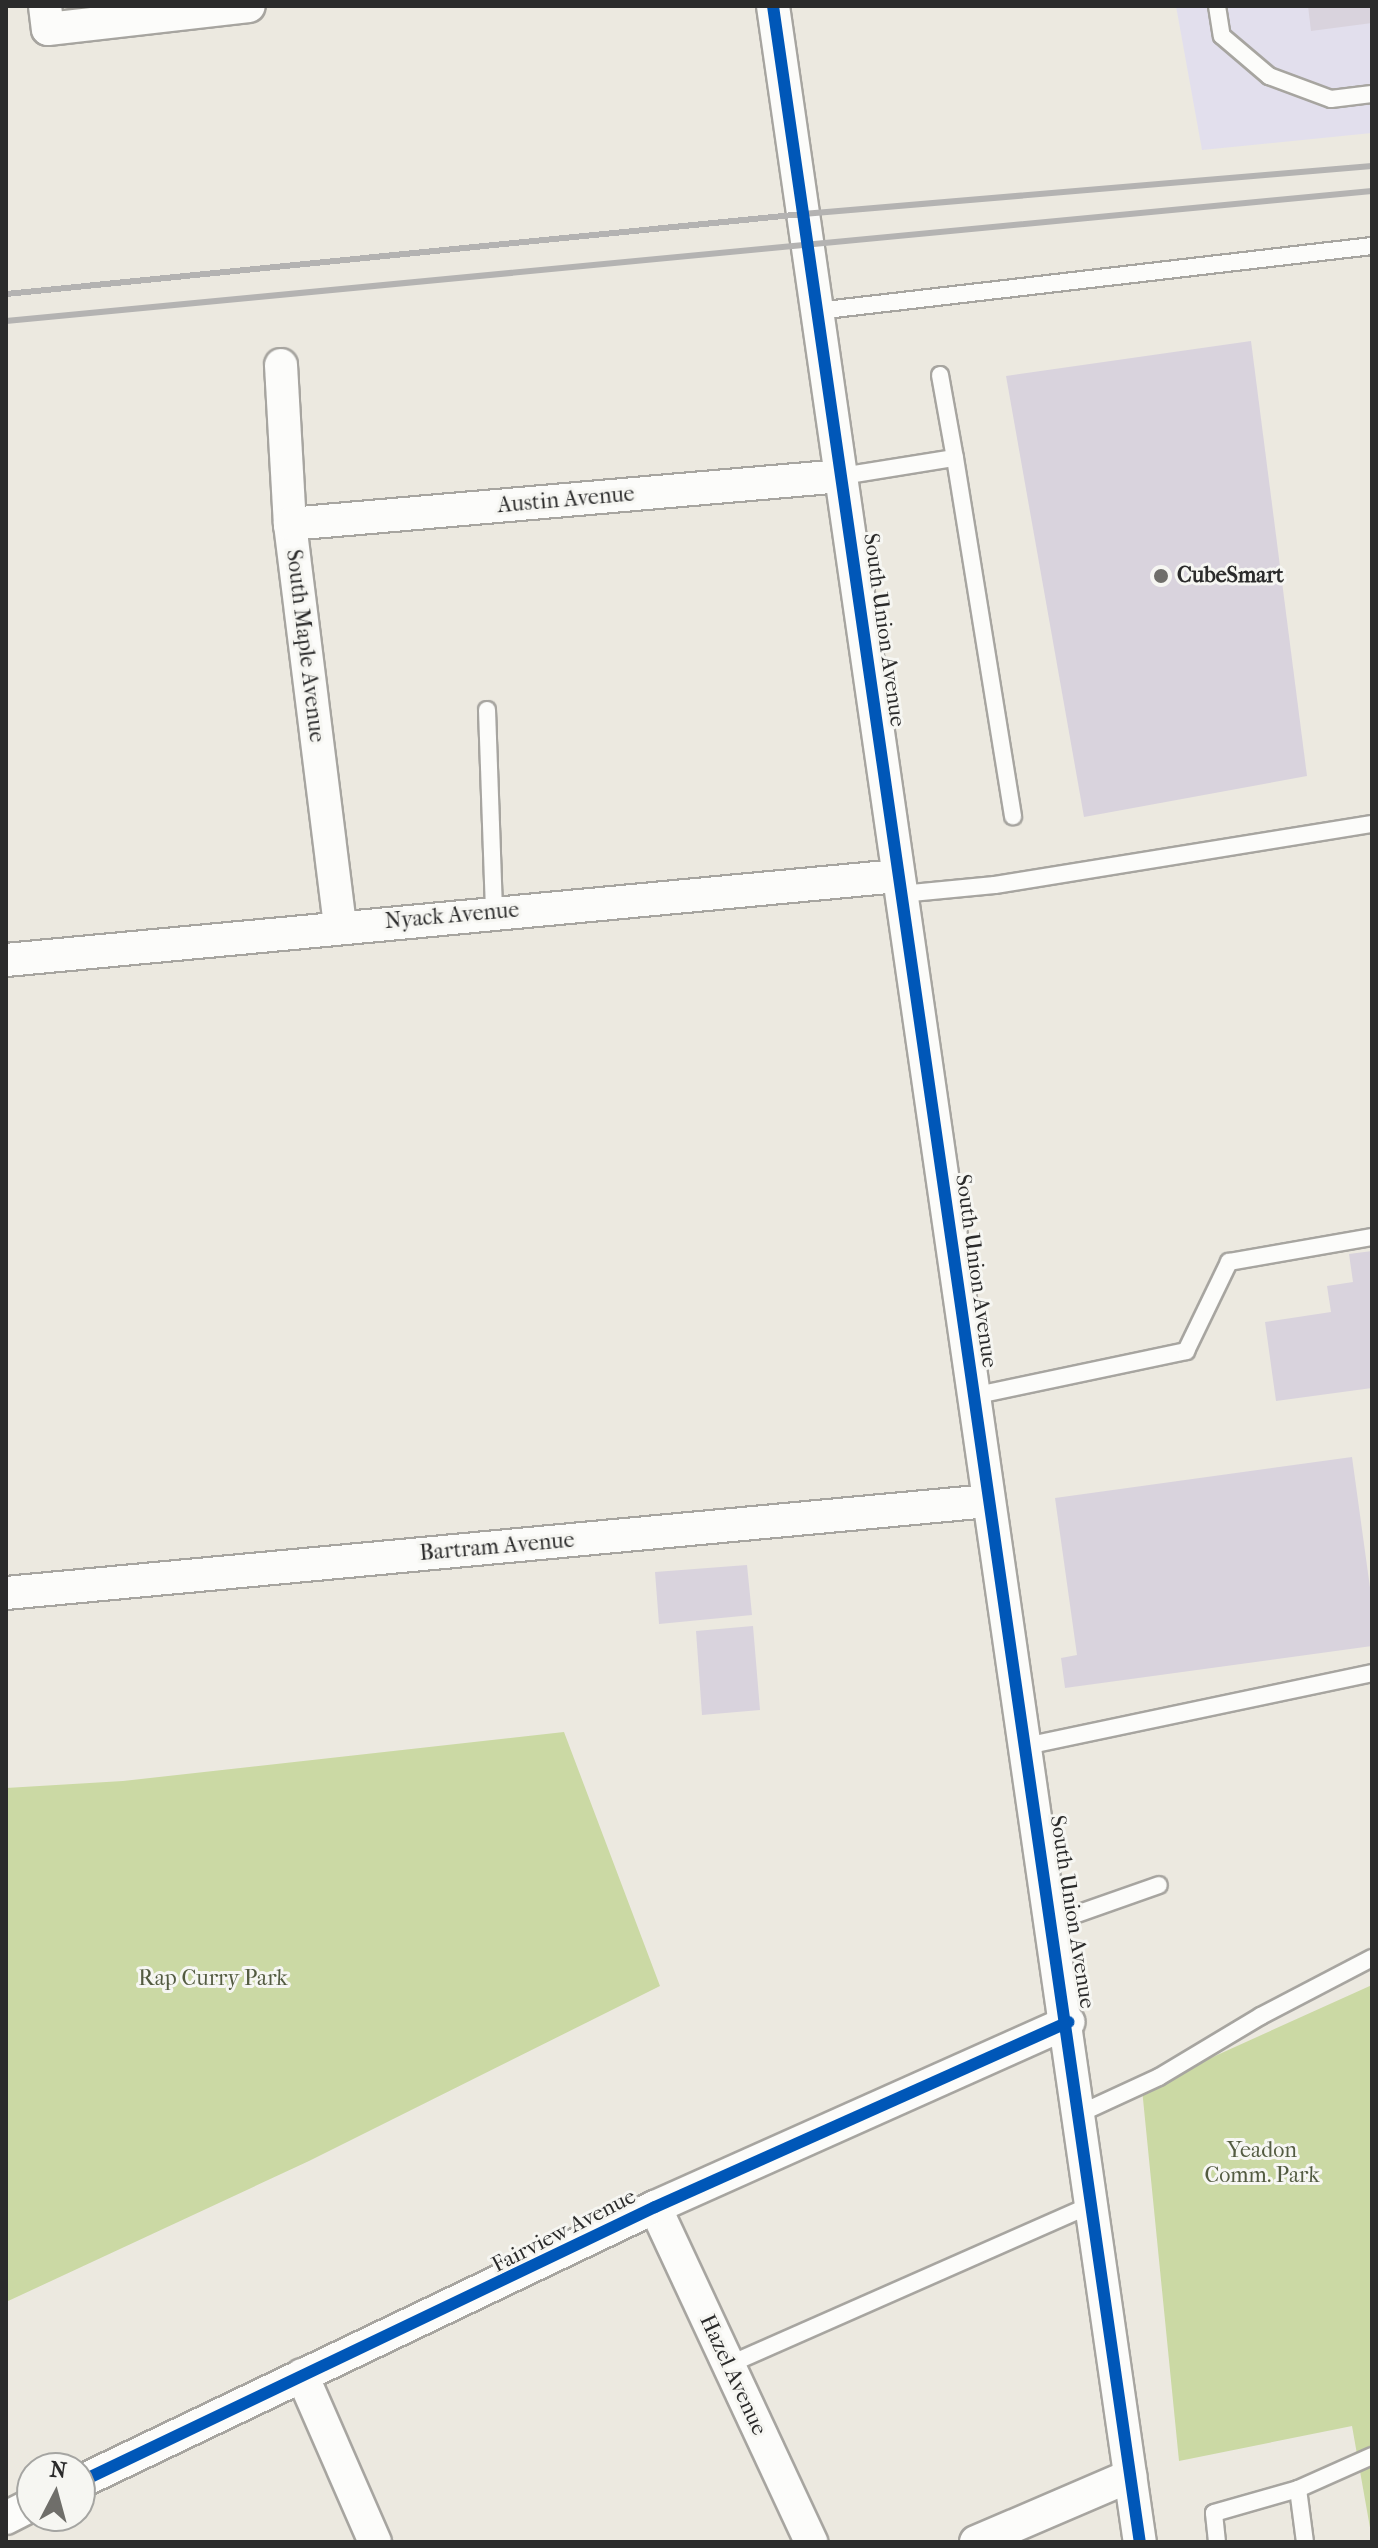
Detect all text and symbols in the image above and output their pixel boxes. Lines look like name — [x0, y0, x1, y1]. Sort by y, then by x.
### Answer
street label: Austin Avenue — [496, 481, 636, 519]
street label: South Union Avenue — [857, 531, 911, 729]
street label: South Maple Avenue — [280, 548, 330, 744]
place label: CubeSmart — [1177, 563, 1284, 589]
marker: CubeSmart — [1152, 567, 1170, 585]
street label: Nyack Avenue — [384, 897, 520, 935]
street label: South Union Avenue — [949, 1172, 1003, 1370]
street label: Bartram Avenue — [418, 1527, 576, 1567]
street label: South Union Avenue — [1044, 1813, 1100, 2011]
park label: Rap Curry Park — [138, 1966, 288, 1992]
park label: Yeadon Comm. Park — [1204, 2137, 1320, 2188]
street label: Fairview Avenue — [488, 2183, 640, 2279]
street label: Hazel Avenue — [694, 2311, 772, 2439]
north arrow — [16, 2452, 96, 2532]
text: N — [49, 2456, 68, 2484]

